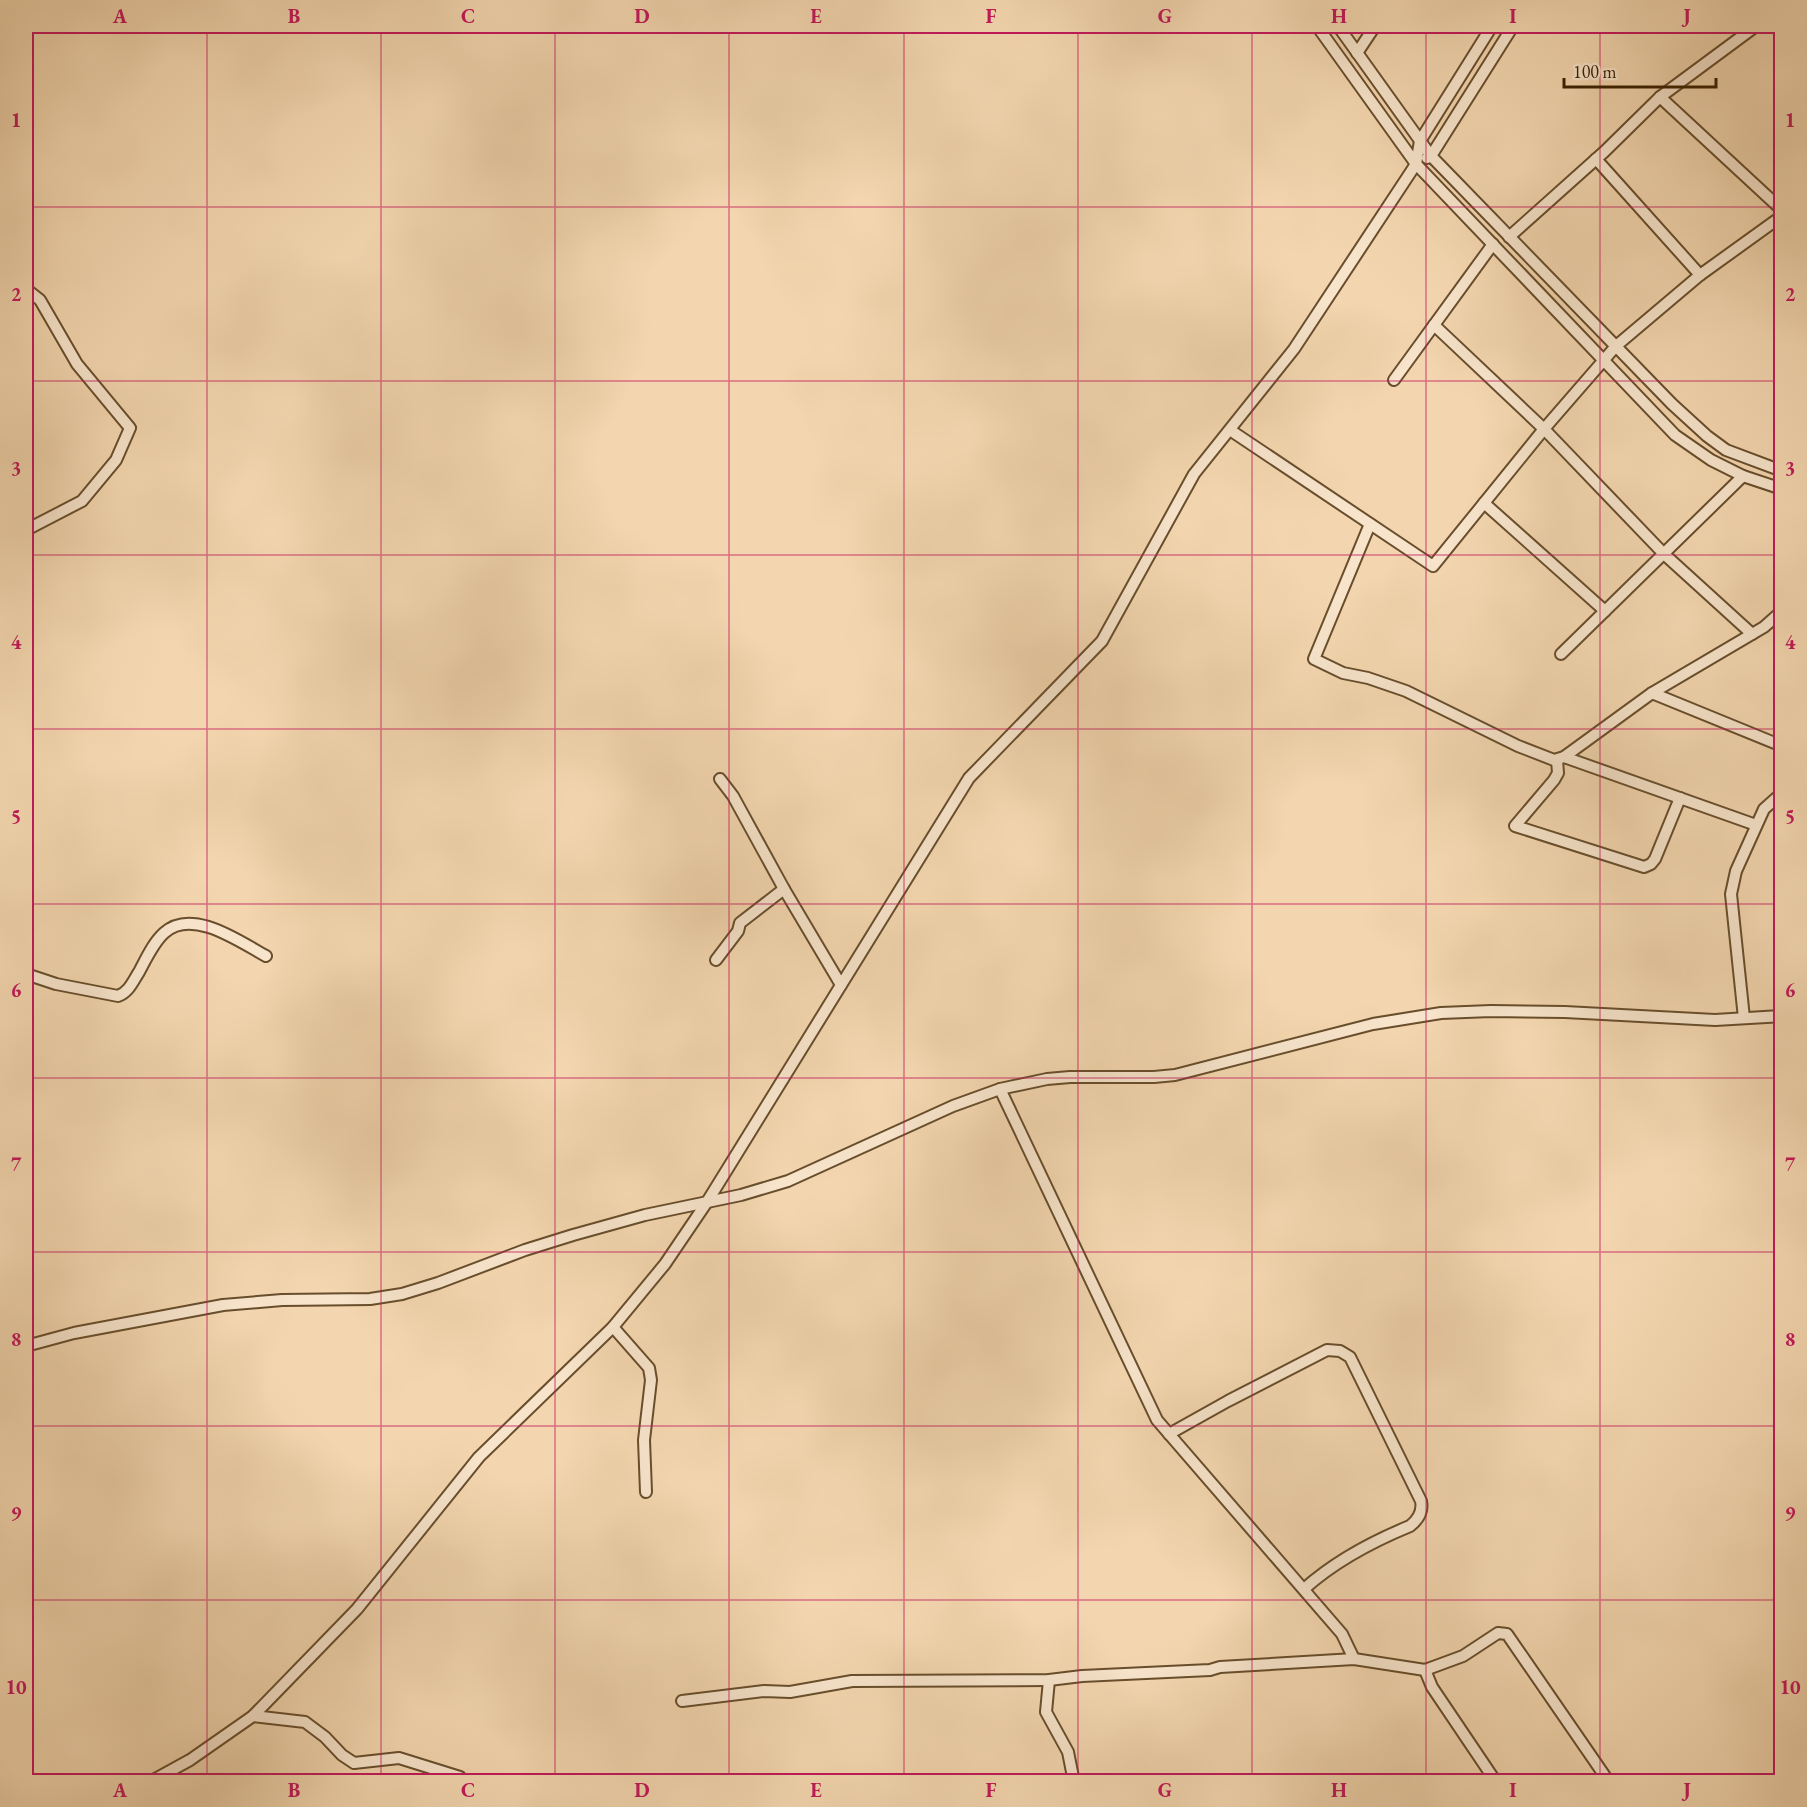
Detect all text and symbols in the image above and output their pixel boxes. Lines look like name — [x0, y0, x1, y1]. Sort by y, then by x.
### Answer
text: A — [112, 3, 128, 29]
text: B — [288, 3, 300, 29]
text: C — [461, 3, 475, 29]
text: D — [634, 3, 650, 29]
text: E — [810, 3, 822, 29]
text: F — [986, 3, 997, 29]
text: G — [1158, 3, 1172, 29]
text: H — [1331, 3, 1347, 29]
text: I — [1509, 3, 1517, 29]
text: J — [1681, 3, 1691, 29]
scale bar — [1564, 51, 1716, 89]
text: 100 m — [1573, 60, 1617, 83]
text: 1 — [11, 107, 21, 133]
text: 1 — [1785, 107, 1795, 133]
text: 2 — [11, 281, 22, 307]
text: 2 — [1785, 281, 1796, 307]
text: 3 — [11, 455, 21, 481]
text: 3 — [1785, 455, 1795, 481]
text: 4 — [11, 629, 22, 655]
text: 4 — [1785, 629, 1796, 655]
text: 5 — [11, 803, 21, 829]
text: 5 — [1785, 803, 1795, 829]
text: 6 — [11, 977, 22, 1003]
text: 6 — [1785, 977, 1796, 1003]
text: 7 — [11, 1151, 22, 1177]
text: 7 — [1785, 1151, 1796, 1177]
text: 8 — [11, 1326, 21, 1352]
text: 8 — [1785, 1326, 1795, 1352]
text: 9 — [11, 1500, 22, 1526]
text: 9 — [1785, 1500, 1796, 1526]
text: 10 — [5, 1674, 27, 1700]
text: 10 — [1779, 1674, 1801, 1700]
text: A — [112, 1777, 128, 1803]
text: B — [288, 1777, 300, 1803]
text: C — [461, 1777, 475, 1803]
text: D — [634, 1777, 650, 1803]
text: E — [810, 1777, 822, 1803]
text: F — [986, 1777, 997, 1803]
text: G — [1158, 1777, 1172, 1803]
text: H — [1331, 1777, 1347, 1803]
text: I — [1509, 1777, 1517, 1803]
text: J — [1681, 1777, 1691, 1803]

